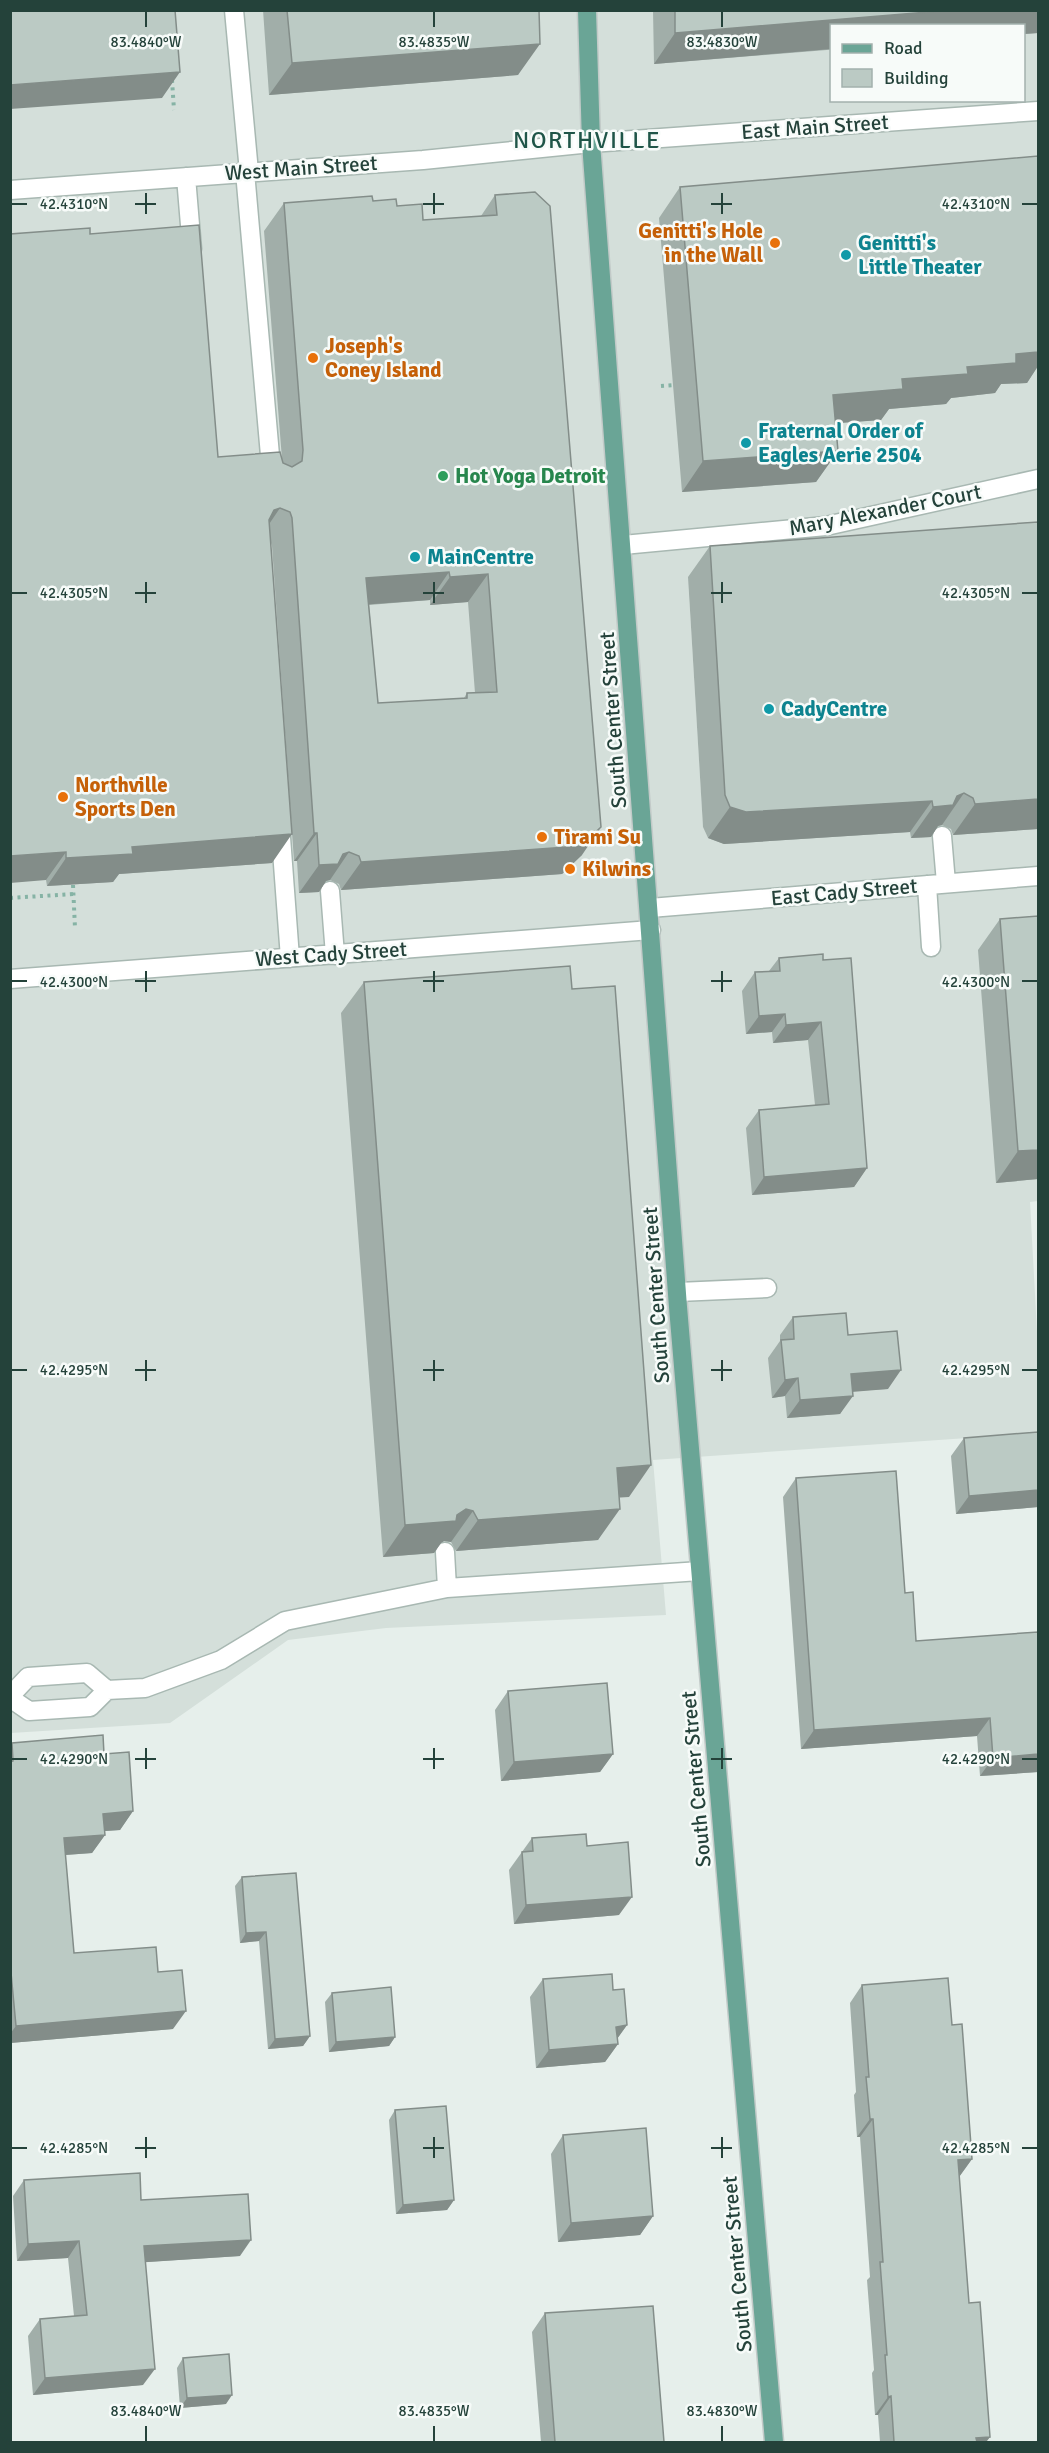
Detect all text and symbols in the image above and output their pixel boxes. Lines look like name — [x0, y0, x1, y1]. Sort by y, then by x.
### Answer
legend — [830, 24, 1025, 102]
text: 83.4840°W — [111, 33, 182, 51]
text: 83.4835°W — [399, 33, 470, 51]
text: 83.4830°W — [687, 33, 758, 51]
text: Road — [884, 37, 923, 59]
text: Building — [884, 67, 948, 89]
street label: East Main Street — [740, 109, 890, 145]
district label: NORTHVILLE — [513, 125, 661, 155]
street label: West Main Street — [224, 150, 378, 186]
text: 42.4310°N — [40, 195, 108, 213]
text: 42.4310°N — [942, 195, 1010, 213]
place label: Genitti's Hole in the Wall — [638, 218, 763, 268]
place label: Genitti's Little Theater — [858, 230, 982, 280]
marker: Genitti's Hole in the Wall — [768, 236, 782, 250]
marker: Genitti's Little Theater — [839, 248, 853, 262]
place label: Joseph's Coney Island — [325, 333, 442, 383]
marker: Joseph's Coney Island — [306, 351, 320, 365]
place label: Fraternal Order of Eagles Aerie 2504 — [758, 418, 924, 468]
marker: Fraternal Order of Eagles Aerie 2504 — [739, 436, 753, 450]
place label: Hot Yoga Detroit — [455, 463, 606, 489]
marker: Hot Yoga Detroit — [436, 469, 450, 483]
street label: Mary Alexander Court — [787, 479, 983, 541]
place label: MainCentre — [427, 544, 534, 570]
marker: MainCentre — [408, 550, 422, 564]
text: 42.4305°N — [40, 584, 108, 602]
text: 42.4305°N — [942, 584, 1010, 602]
street label: South Center Street — [594, 631, 632, 809]
place label: CadyCentre — [781, 696, 887, 722]
marker: CadyCentre — [762, 702, 776, 716]
place label: Northville Sports Den — [75, 772, 176, 822]
marker: Northville Sports Den — [56, 790, 70, 804]
place label: Tirami Su — [554, 824, 641, 850]
marker: Tirami Su — [535, 830, 549, 844]
place label: Kilwins — [582, 856, 651, 882]
marker: Kilwins — [563, 862, 577, 876]
street label: East Cady Street — [770, 873, 918, 911]
street label: West Cady Street — [254, 936, 408, 972]
text: 42.4300°N — [40, 973, 108, 991]
text: 42.4300°N — [942, 973, 1010, 991]
street label: South Center Street — [637, 1206, 675, 1384]
text: 42.4295°N — [40, 1361, 108, 1379]
text: 42.4295°N — [942, 1361, 1010, 1379]
street label: South Center Street — [675, 1690, 717, 1868]
text: 42.4290°N — [40, 1750, 108, 1768]
text: 42.4290°N — [942, 1750, 1010, 1768]
text: 42.4285°N — [40, 2139, 108, 2157]
text: 42.4285°N — [942, 2139, 1010, 2157]
street label: South Center Street — [716, 2175, 758, 2353]
text: 83.4840°W — [111, 2402, 182, 2420]
text: 83.4835°W — [399, 2402, 470, 2420]
text: 83.4830°W — [687, 2402, 758, 2420]

